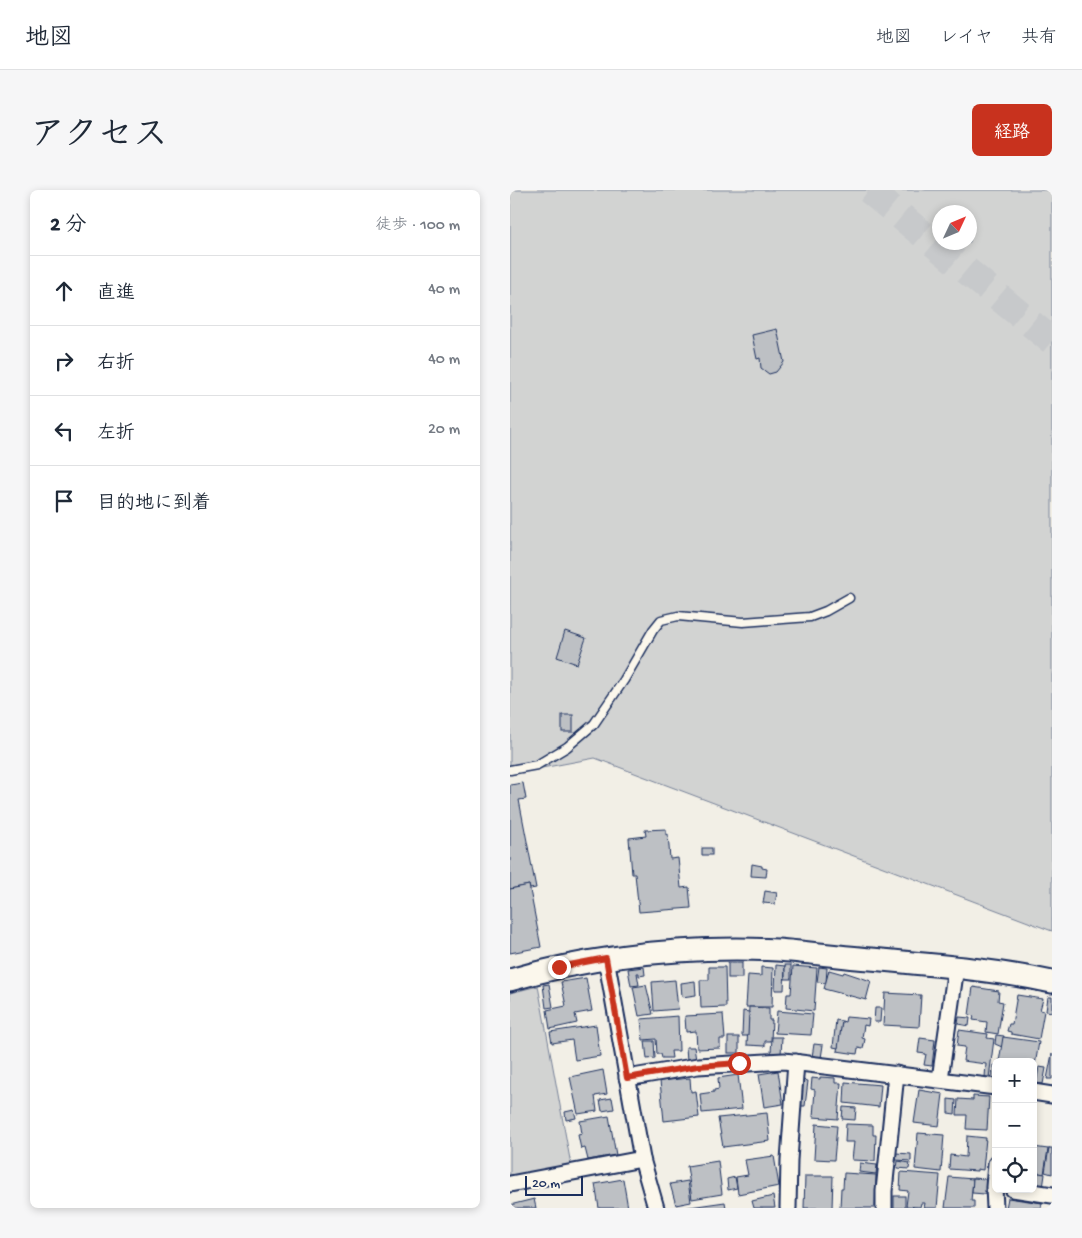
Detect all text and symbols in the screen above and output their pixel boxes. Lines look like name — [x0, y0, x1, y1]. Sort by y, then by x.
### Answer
text: 地図 — [25, 25, 73, 54]
text: 地図 — [876, 28, 912, 49]
text: レイヤ — [940, 28, 993, 49]
text: 共有 — [1021, 28, 1057, 49]
button: 経路 — [972, 104, 1052, 156]
text: アクセス — [30, 117, 168, 158]
north arrow — [932, 205, 977, 250]
text: 2 分 — [50, 214, 86, 239]
text: 徒歩 · 100 m — [376, 217, 460, 236]
icon: ahead — [50, 277, 78, 305]
text: 40 m — [428, 281, 460, 300]
text: 直進 — [97, 283, 135, 306]
icon: right — [50, 347, 78, 375]
text: 40 m — [428, 351, 460, 370]
text: 右折 — [97, 353, 135, 376]
icon: left — [50, 417, 78, 445]
text: 20 m — [428, 421, 460, 440]
text: 左折 — [97, 423, 135, 446]
icon: arrive — [50, 487, 78, 515]
text: 目的地に到着 — [97, 493, 211, 516]
route end — [548, 956, 571, 979]
route start — [728, 1052, 751, 1075]
map controls — [992, 1058, 1037, 1193]
button: + — [992, 1058, 1037, 1103]
button: − — [992, 1103, 1037, 1148]
button: locate — [992, 1148, 1037, 1193]
scale bar — [525, 1173, 582, 1196]
text: 20 m — [532, 1176, 560, 1193]

